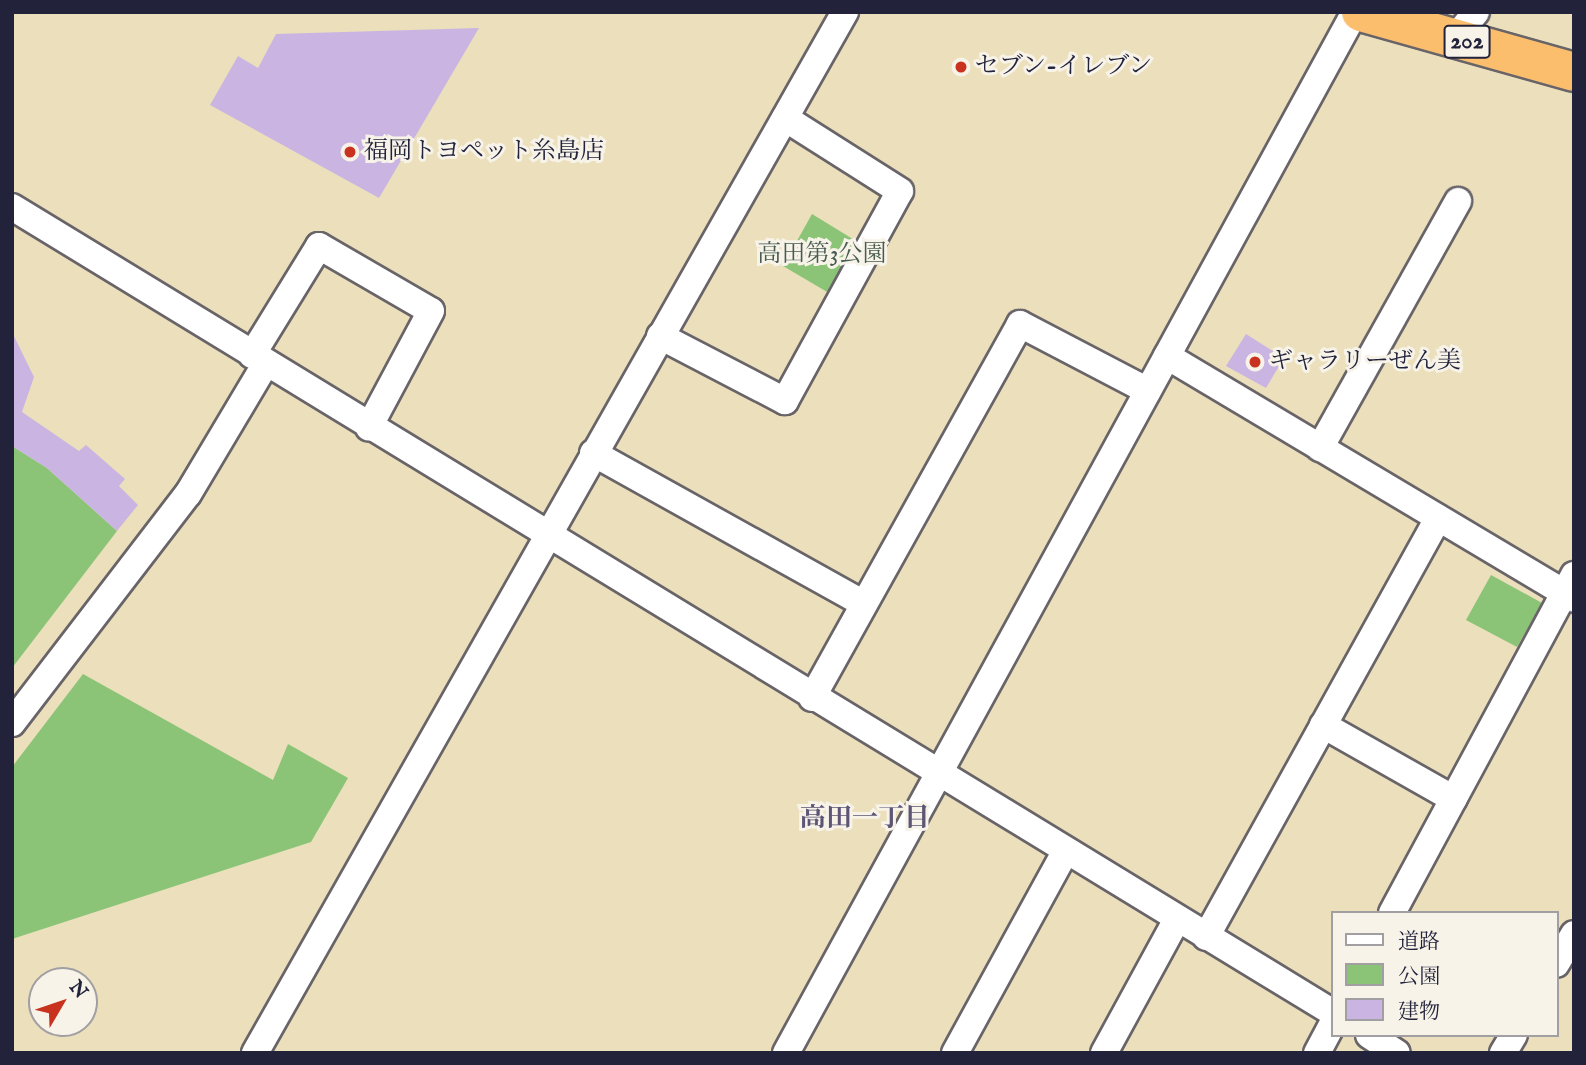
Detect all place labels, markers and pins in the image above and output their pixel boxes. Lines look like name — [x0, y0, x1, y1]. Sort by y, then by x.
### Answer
place label: セブン-イレブン — [975, 53, 1154, 81]
marker: セブン-イレブン — [953, 59, 969, 75]
place label: 福岡トヨペット糸島店 — [364, 138, 604, 166]
marker: 福岡トヨペット糸島店 — [342, 144, 358, 160]
place label: ギャラリーぜん美 — [1269, 348, 1461, 376]
marker: ギャラリーぜん美 — [1247, 354, 1263, 370]

